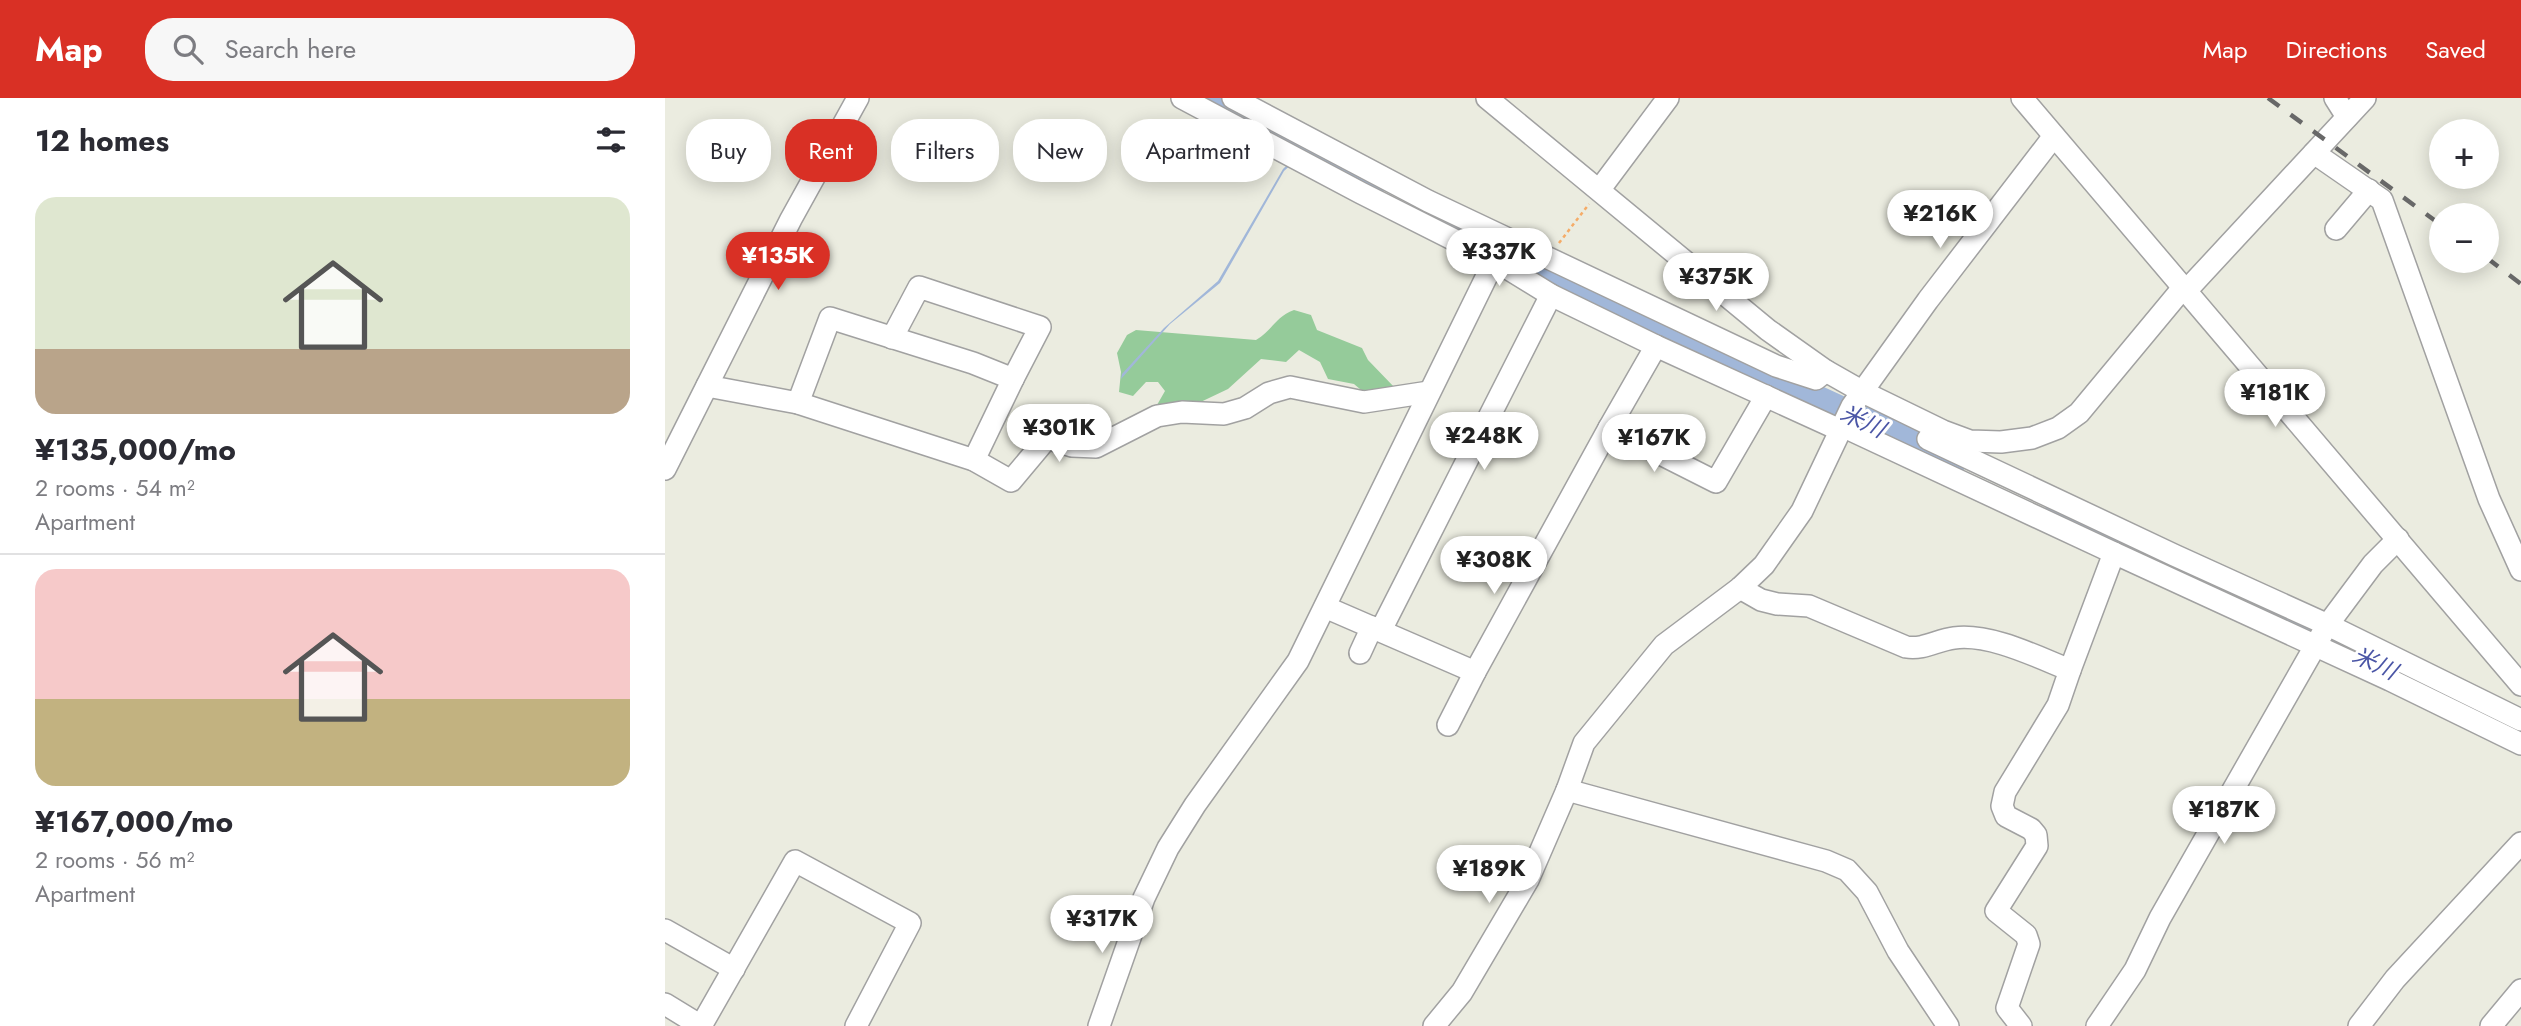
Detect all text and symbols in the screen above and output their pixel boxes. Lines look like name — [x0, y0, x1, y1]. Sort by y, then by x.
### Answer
search box — [145, 18, 635, 81]
text: Map — [35, 26, 103, 73]
icon: search — [169, 30, 207, 68]
text: Search here — [225, 30, 356, 68]
text: Map — [2203, 32, 2248, 67]
text: Directions — [2286, 32, 2387, 67]
text: Saved — [2425, 32, 2486, 67]
text: 12 homes — [35, 119, 169, 162]
chip: Buy — [686, 119, 771, 182]
chip: Rent — [785, 119, 877, 182]
chip: Filters — [891, 119, 999, 182]
chip: New — [1013, 119, 1107, 182]
chip: Apartment — [1121, 119, 1274, 182]
map controls — [2429, 119, 2499, 273]
button: + — [2429, 119, 2499, 189]
icon: filters — [592, 121, 630, 159]
pin: ¥216K — [1891, 190, 1989, 250]
text: ¥216K — [1903, 196, 1977, 230]
button: − — [2429, 203, 2499, 273]
pin: ¥337K — [1450, 228, 1548, 288]
pin: ¥135K — [729, 232, 827, 292]
text: ¥337K — [1462, 234, 1536, 268]
text: ¥135K — [742, 238, 814, 272]
icon: home — [270, 242, 396, 368]
pin: ¥375K — [1667, 254, 1765, 313]
text: ¥375K — [1679, 259, 1753, 293]
pin: ¥181K — [2226, 370, 2324, 429]
text: ¥181K — [2240, 375, 2310, 409]
water label: 米川 — [1835, 396, 1894, 447]
pin: ¥301K — [1010, 404, 1108, 464]
text: ¥301K — [1023, 410, 1095, 444]
pin: ¥248K — [1435, 412, 1533, 472]
pin: ¥167K — [1605, 414, 1703, 474]
text: ¥248K — [1445, 418, 1523, 452]
text: ¥167K — [1618, 420, 1690, 454]
text: ¥135,000/mo — [35, 428, 236, 471]
text: 2 rooms · 54 m² — [35, 471, 195, 505]
text: Apartment — [35, 505, 135, 539]
pin: ¥308K — [1445, 536, 1543, 596]
text: ¥308K — [1456, 542, 1532, 576]
icon: home — [270, 614, 396, 740]
water label: 米川 — [2347, 638, 2406, 689]
pin: ¥187K — [2175, 786, 2273, 846]
text: ¥187K — [2188, 792, 2260, 826]
text: ¥167,000/mo — [35, 800, 233, 843]
text: 2 rooms · 56 m² — [35, 843, 195, 877]
pin: ¥189K — [1440, 846, 1538, 905]
text: ¥189K — [1453, 851, 1525, 885]
text: Apartment — [35, 877, 135, 911]
pin: ¥317K — [1053, 896, 1151, 955]
text: ¥317K — [1066, 901, 1138, 935]

